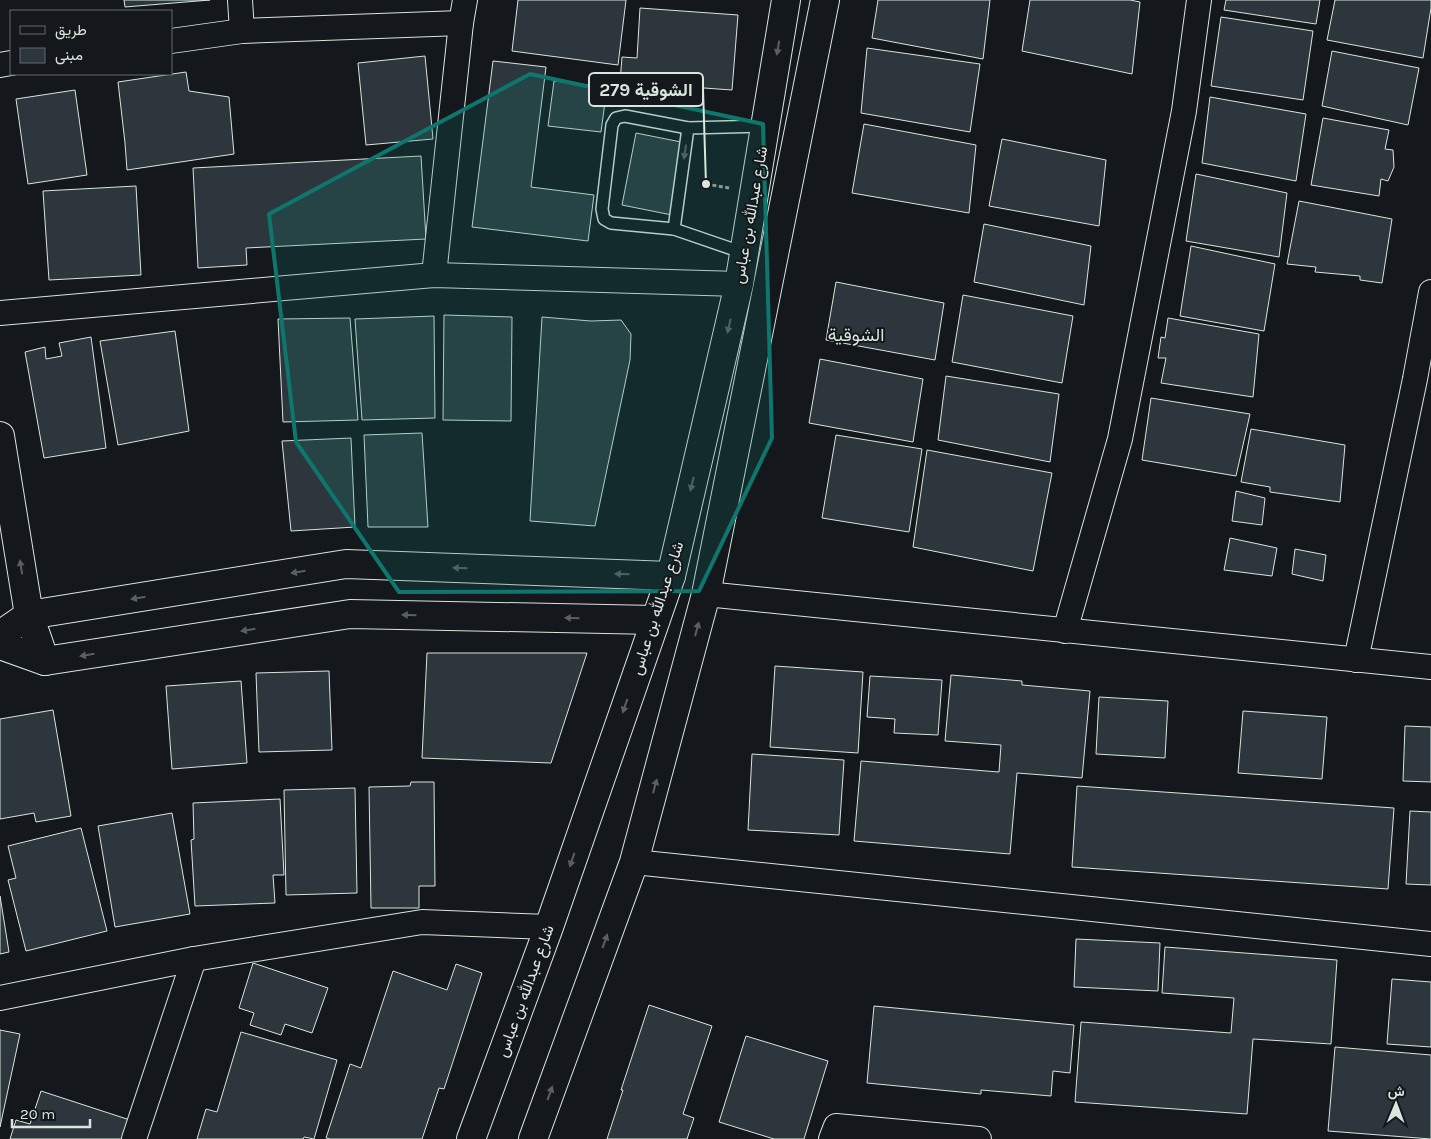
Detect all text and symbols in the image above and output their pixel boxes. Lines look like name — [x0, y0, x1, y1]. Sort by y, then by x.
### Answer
legend — [10, 10, 172, 75]
text: طريق — [55, 21, 87, 40]
one-way arrow — [774, 40, 782, 56]
text: مبنى — [55, 46, 83, 65]
callout: الشوقية 279 — [589, 73, 703, 106]
text: الشوقية 279 — [599, 79, 693, 101]
one-way arrow — [681, 145, 689, 161]
street label: شارع عبدالله بن عباس — [729, 145, 773, 286]
one-way arrow — [725, 318, 733, 333]
district label: الشوقية — [828, 324, 884, 346]
one-way arrow — [688, 477, 696, 492]
street label: شارع عبدالله بن عباس — [626, 539, 689, 678]
one-way arrow — [17, 559, 25, 575]
one-way arrow — [452, 564, 468, 572]
one-way arrow — [290, 568, 306, 576]
one-way arrow — [614, 570, 630, 578]
one-way arrow — [129, 594, 145, 602]
one-way arrow — [401, 611, 417, 619]
one-way arrow — [563, 614, 579, 622]
one-way arrow — [693, 621, 701, 636]
one-way arrow — [240, 626, 256, 634]
one-way arrow — [79, 651, 95, 659]
one-way arrow — [621, 699, 629, 714]
one-way arrow — [651, 778, 659, 793]
one-way arrow — [568, 853, 576, 868]
street label: شارع عبدالله بن عباس — [492, 922, 560, 1060]
one-way arrow — [602, 933, 609, 948]
north arrow — [1371, 1079, 1421, 1129]
text: ش — [1388, 1083, 1405, 1100]
one-way arrow — [546, 1085, 554, 1100]
scale bar — [12, 1096, 90, 1128]
text: 20 m — [20, 1105, 55, 1123]

